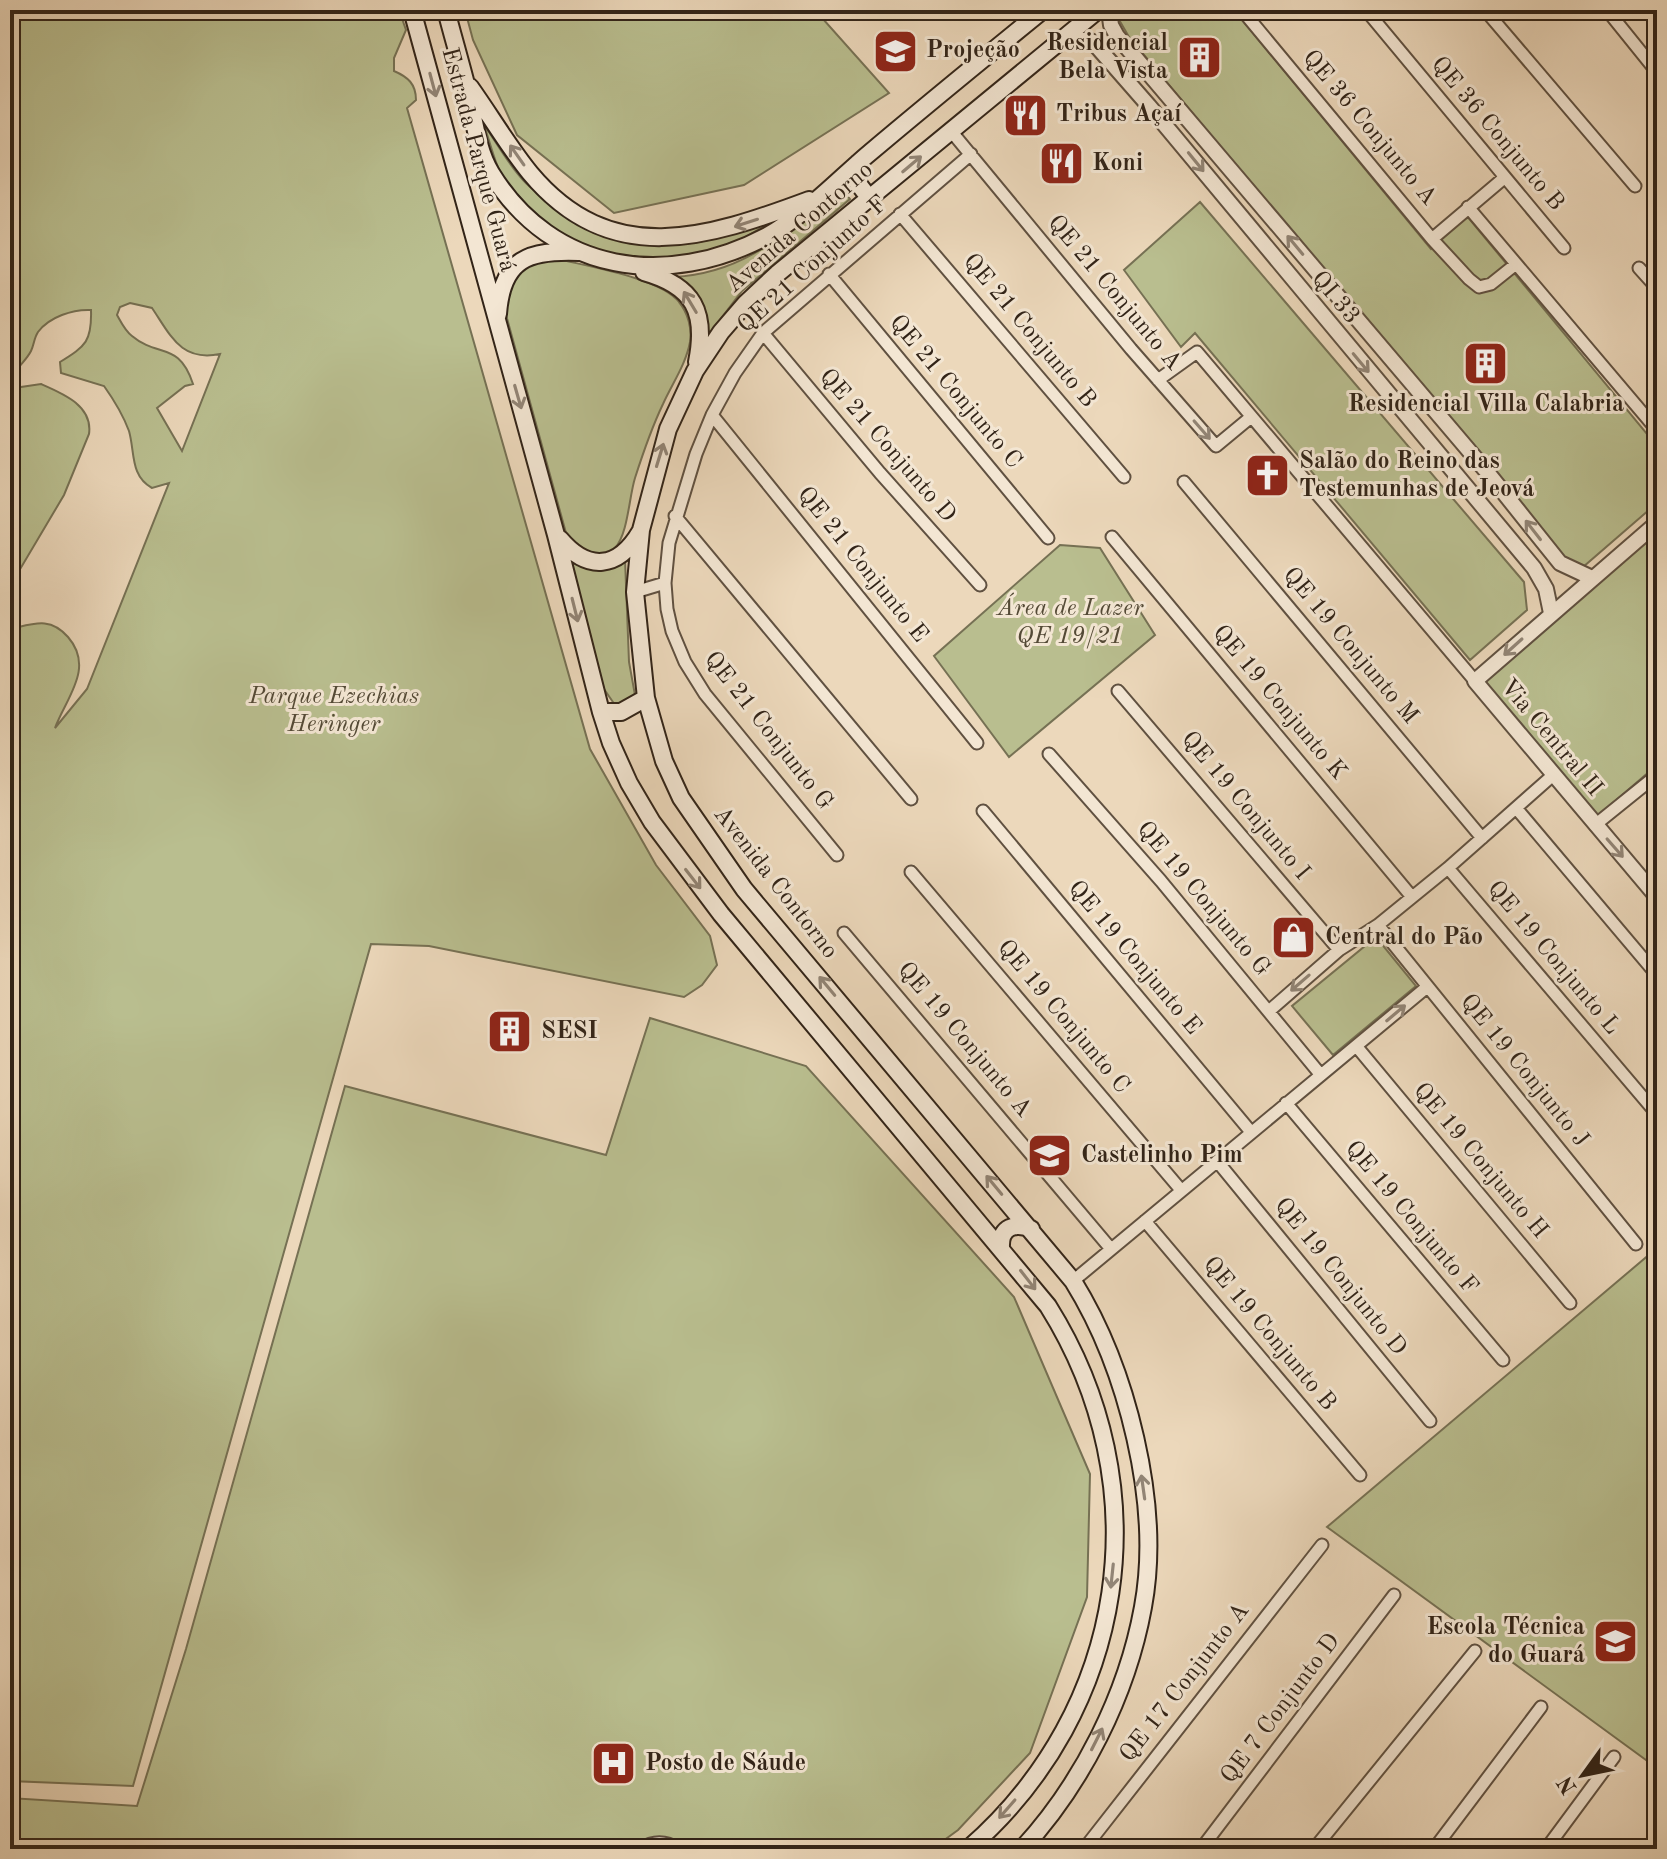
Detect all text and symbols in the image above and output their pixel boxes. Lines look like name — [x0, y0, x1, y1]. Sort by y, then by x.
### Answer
school or university icon: Projeção — [871, 27, 919, 75]
place label: Residencial Bela Vista — [1046, 32, 1168, 84]
building icon: Residencial Bela Vista — [1175, 34, 1223, 82]
place label: Projeção — [926, 39, 1020, 63]
street label: Estrada Parque Guará — [436, 45, 520, 275]
street label: QE 36 Conjunto A — [1297, 46, 1441, 210]
street label: QE 36 Conjunto B — [1426, 53, 1568, 215]
one-way arrow — [426, 72, 441, 98]
restaurant icon: Tribus Açaí — [1001, 91, 1049, 139]
place label: Tribus Açaí — [1056, 103, 1181, 127]
restaurant icon: Koni — [1037, 140, 1085, 188]
one-way arrow — [509, 145, 525, 167]
one-way arrow — [1187, 151, 1204, 172]
place label: Koni — [1092, 152, 1143, 176]
one-way arrow — [901, 155, 921, 173]
street label: Avenida Contorno — [722, 158, 878, 298]
street label: QE 21 Conjunto F — [734, 192, 892, 338]
street label: QE 21 Conjunto A — [1042, 211, 1186, 375]
one-way arrow — [734, 216, 759, 231]
one-way arrow — [1286, 235, 1304, 255]
street label: QE 21 Conjunto B — [958, 250, 1100, 412]
street label: QI 33 — [1306, 267, 1364, 329]
one-way arrow — [681, 291, 697, 314]
street label: QE 21 Conjunto C — [884, 311, 1026, 473]
building icon: Residencial Villa Calabria — [1462, 339, 1510, 387]
one-way arrow — [1352, 352, 1370, 372]
street label: QE 21 Conjunto D — [814, 365, 960, 527]
one-way arrow — [511, 384, 526, 410]
place label: Residencial Villa Calabria — [1348, 393, 1624, 417]
one-way arrow — [1192, 420, 1210, 440]
one-way arrow — [653, 442, 668, 468]
place label: Salão do Reino das Testemunhas de Jeová — [1299, 450, 1535, 502]
church icon: Salão do Reino das Testemunhas de Jeová — [1244, 452, 1292, 500]
street label: QE 21 Conjunto E — [792, 483, 932, 647]
one-way arrow — [1525, 520, 1542, 541]
street label: QE 19 Conjunto M — [1278, 563, 1422, 729]
park label: Área de Lazer QE 19/21 — [995, 592, 1144, 649]
one-way arrow — [569, 597, 584, 623]
street label: QE 19 Conjunto K — [1207, 621, 1351, 785]
one-way arrow — [1504, 638, 1524, 656]
street label: QE 21 Conjunto G — [699, 647, 837, 815]
street label: Via Central II — [1495, 675, 1607, 801]
park label: Parque Ezechias Heringer — [248, 685, 419, 737]
street label: QE 19 Conjunto I — [1176, 727, 1314, 885]
street label: Avenida Contorno — [708, 802, 842, 964]
street label: QE 19 Conjunto G — [1132, 817, 1274, 981]
one-way arrow — [1606, 838, 1624, 858]
one-way arrow — [684, 868, 702, 889]
street label: QE 19 Conjunto E — [1063, 877, 1205, 1039]
street label: QE 19 Conjunto L — [1482, 877, 1624, 1039]
shop icon: Central do Pão — [1270, 914, 1318, 962]
place label: Central do Pão — [1325, 926, 1483, 950]
street label: QE 19 Conjunto C — [992, 936, 1134, 1098]
street label: QE 19 Conjunto A — [892, 958, 1036, 1122]
one-way arrow — [1291, 974, 1311, 992]
one-way arrow — [818, 977, 836, 997]
street label: QE 19 Conjunto J — [1455, 990, 1593, 1152]
one-way arrow — [1385, 1004, 1406, 1022]
building icon: SESI — [486, 1008, 534, 1056]
place label: SESI — [541, 1020, 598, 1044]
street label: QE 19 Conjunto H — [1408, 1079, 1552, 1243]
school or university icon: Castelinho Pim — [1026, 1132, 1074, 1180]
street label: QE 19 Conjunto F — [1340, 1137, 1482, 1299]
place label: Castelinho Pim — [1081, 1144, 1243, 1168]
one-way arrow — [985, 1175, 1003, 1196]
street label: QE 19 Conjunto D — [1269, 1194, 1411, 1360]
street label: QE 19 Conjunto B — [1198, 1253, 1340, 1415]
one-way arrow — [1019, 1269, 1037, 1290]
one-way arrow — [1135, 1475, 1150, 1500]
one-way arrow — [1105, 1562, 1120, 1589]
street label: QE 17 Conjunto A — [1116, 1599, 1254, 1767]
place label: Escola Técnica do Guará — [1426, 1616, 1585, 1668]
school or university icon: Escola Técnica do Guará — [1592, 1618, 1640, 1666]
street label: QE 7 Conjunto D — [1217, 1630, 1345, 1788]
one-way arrow — [1090, 1727, 1105, 1751]
north arrow — [1543, 1735, 1623, 1815]
hospital icon: Posto de Sáude — [590, 1740, 638, 1788]
place label: Posto de Sáude — [645, 1752, 806, 1776]
text: N — [1554, 1772, 1582, 1798]
one-way arrow — [999, 1798, 1017, 1818]

